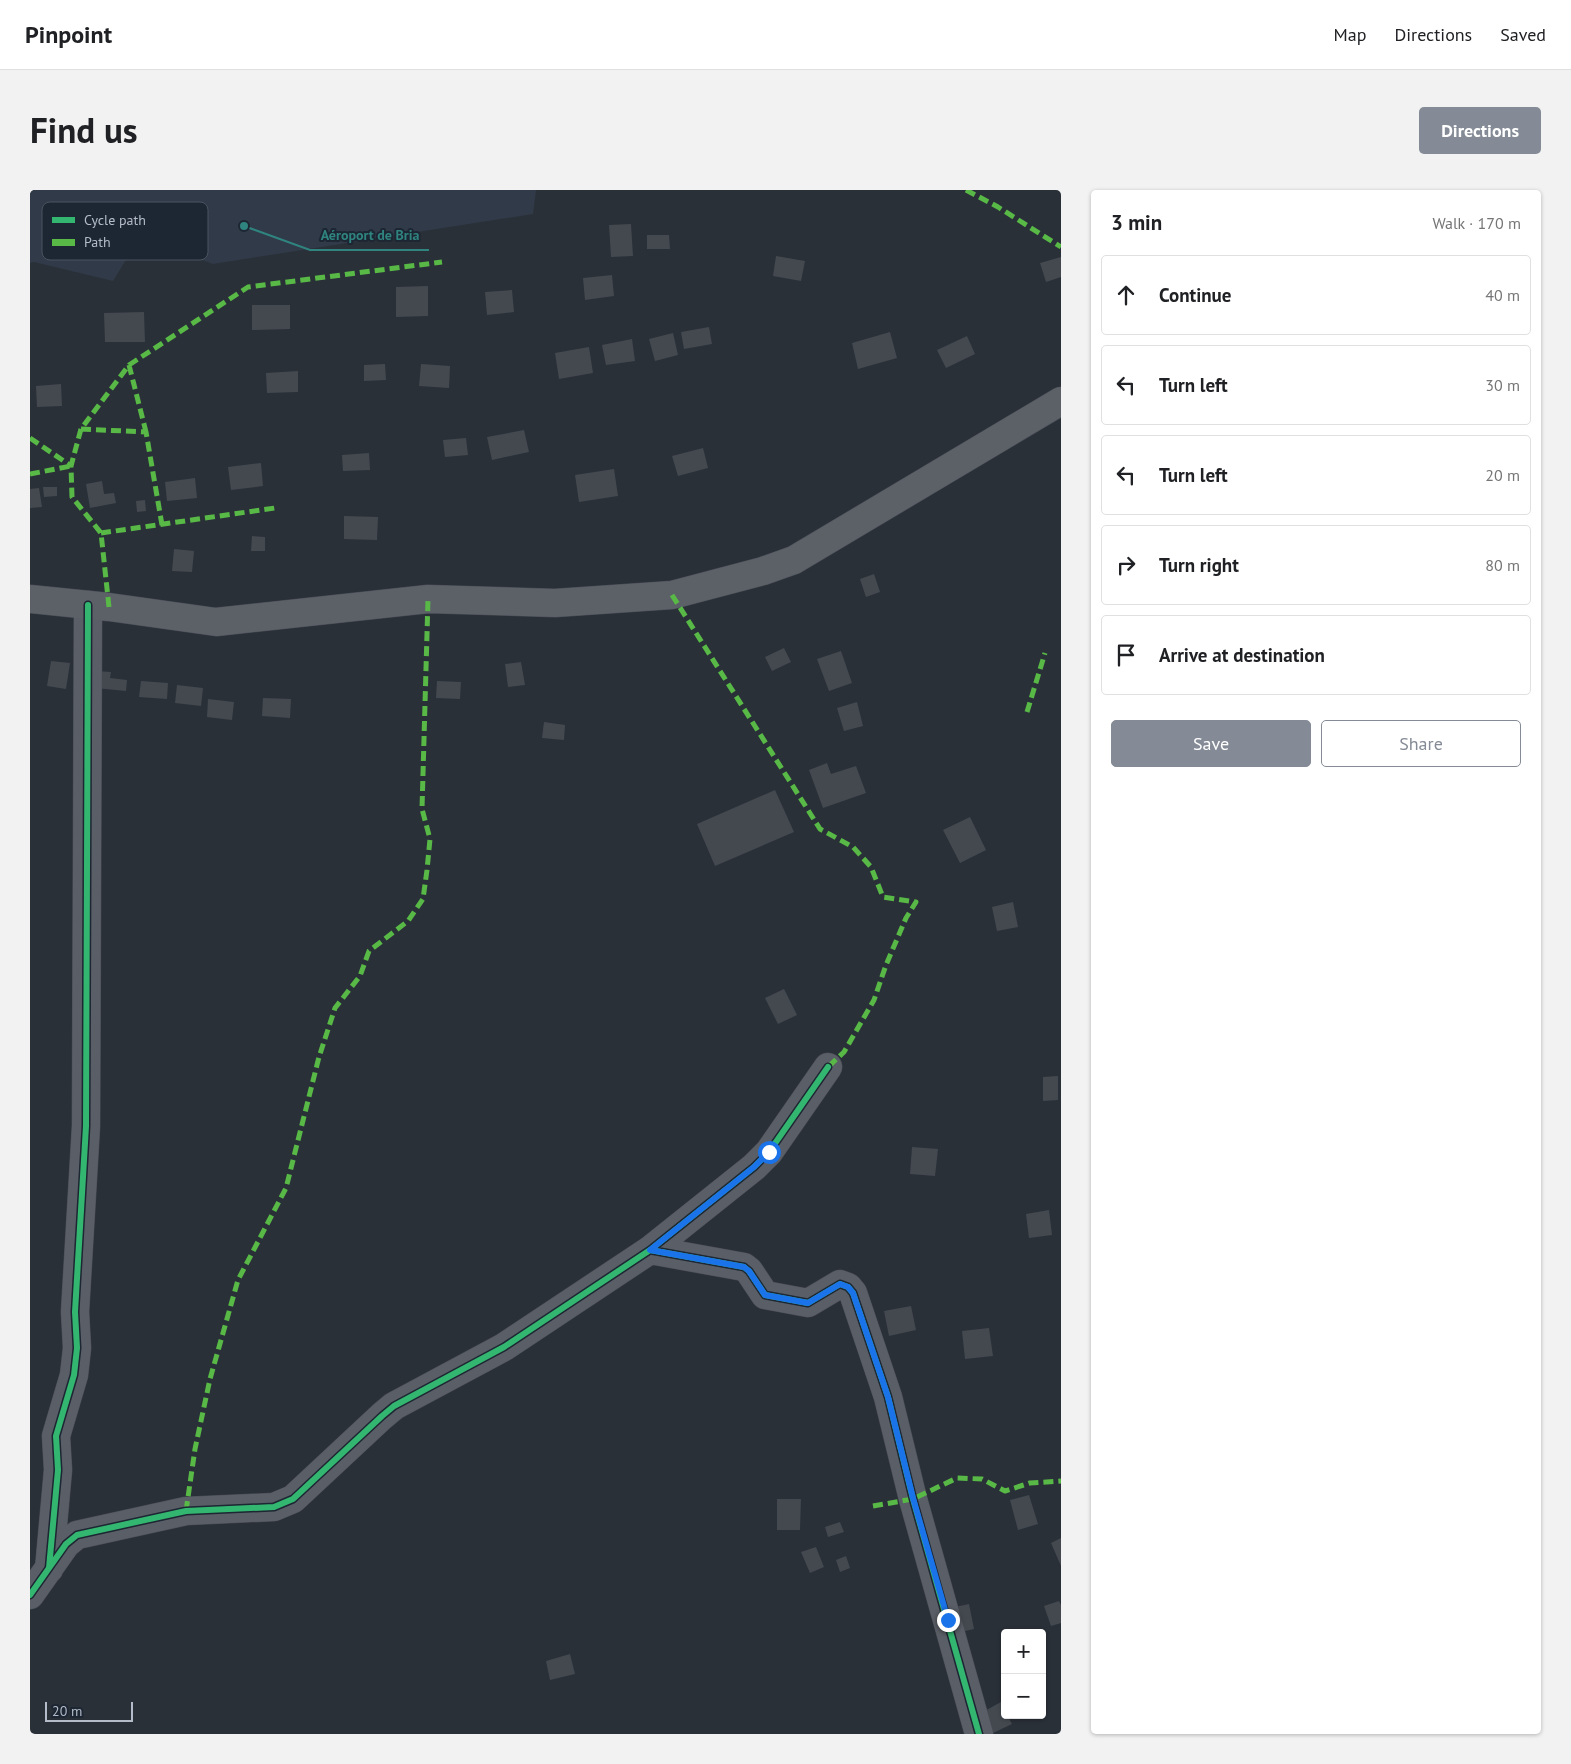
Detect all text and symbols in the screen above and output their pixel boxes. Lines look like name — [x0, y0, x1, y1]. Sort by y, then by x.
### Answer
text: Pinpoint — [25, 19, 112, 50]
text: Map — [1334, 23, 1366, 46]
text: Directions — [1394, 23, 1472, 46]
text: Saved — [1500, 23, 1546, 46]
text: Find us — [30, 107, 138, 153]
button: Directions — [1419, 107, 1541, 154]
legend — [42, 202, 208, 260]
text: 3 min — [1111, 209, 1162, 236]
text: Cycle path — [84, 211, 146, 229]
text: Walk · 170 m — [1432, 213, 1521, 233]
callout: Aéroport de Bria — [310, 221, 429, 250]
text: Aéroport de Bria — [321, 226, 419, 244]
text: Path — [84, 233, 111, 251]
icon: ahead — [1112, 281, 1140, 309]
text: Continue — [1159, 283, 1231, 307]
text: 40 m — [1485, 285, 1520, 305]
icon: left — [1112, 371, 1140, 399]
text: Turn left — [1159, 373, 1228, 397]
text: 30 m — [1485, 375, 1520, 395]
icon: left — [1112, 461, 1140, 489]
text: Turn left — [1159, 463, 1228, 487]
text: 20 m — [1485, 465, 1520, 485]
icon: right — [1112, 551, 1140, 579]
text: Turn right — [1159, 553, 1239, 577]
text: 80 m — [1485, 555, 1520, 575]
icon: arrive — [1112, 641, 1140, 669]
text: Arrive at destination — [1159, 643, 1325, 667]
button: Save — [1111, 720, 1311, 767]
button: Share — [1321, 720, 1521, 767]
route start — [758, 1141, 781, 1164]
route end — [937, 1609, 960, 1632]
map controls — [1001, 1629, 1046, 1719]
button: + — [1001, 1629, 1046, 1674]
button: − — [1001, 1674, 1046, 1719]
scale bar — [45, 1699, 132, 1722]
text: 20 m — [52, 1702, 82, 1720]

